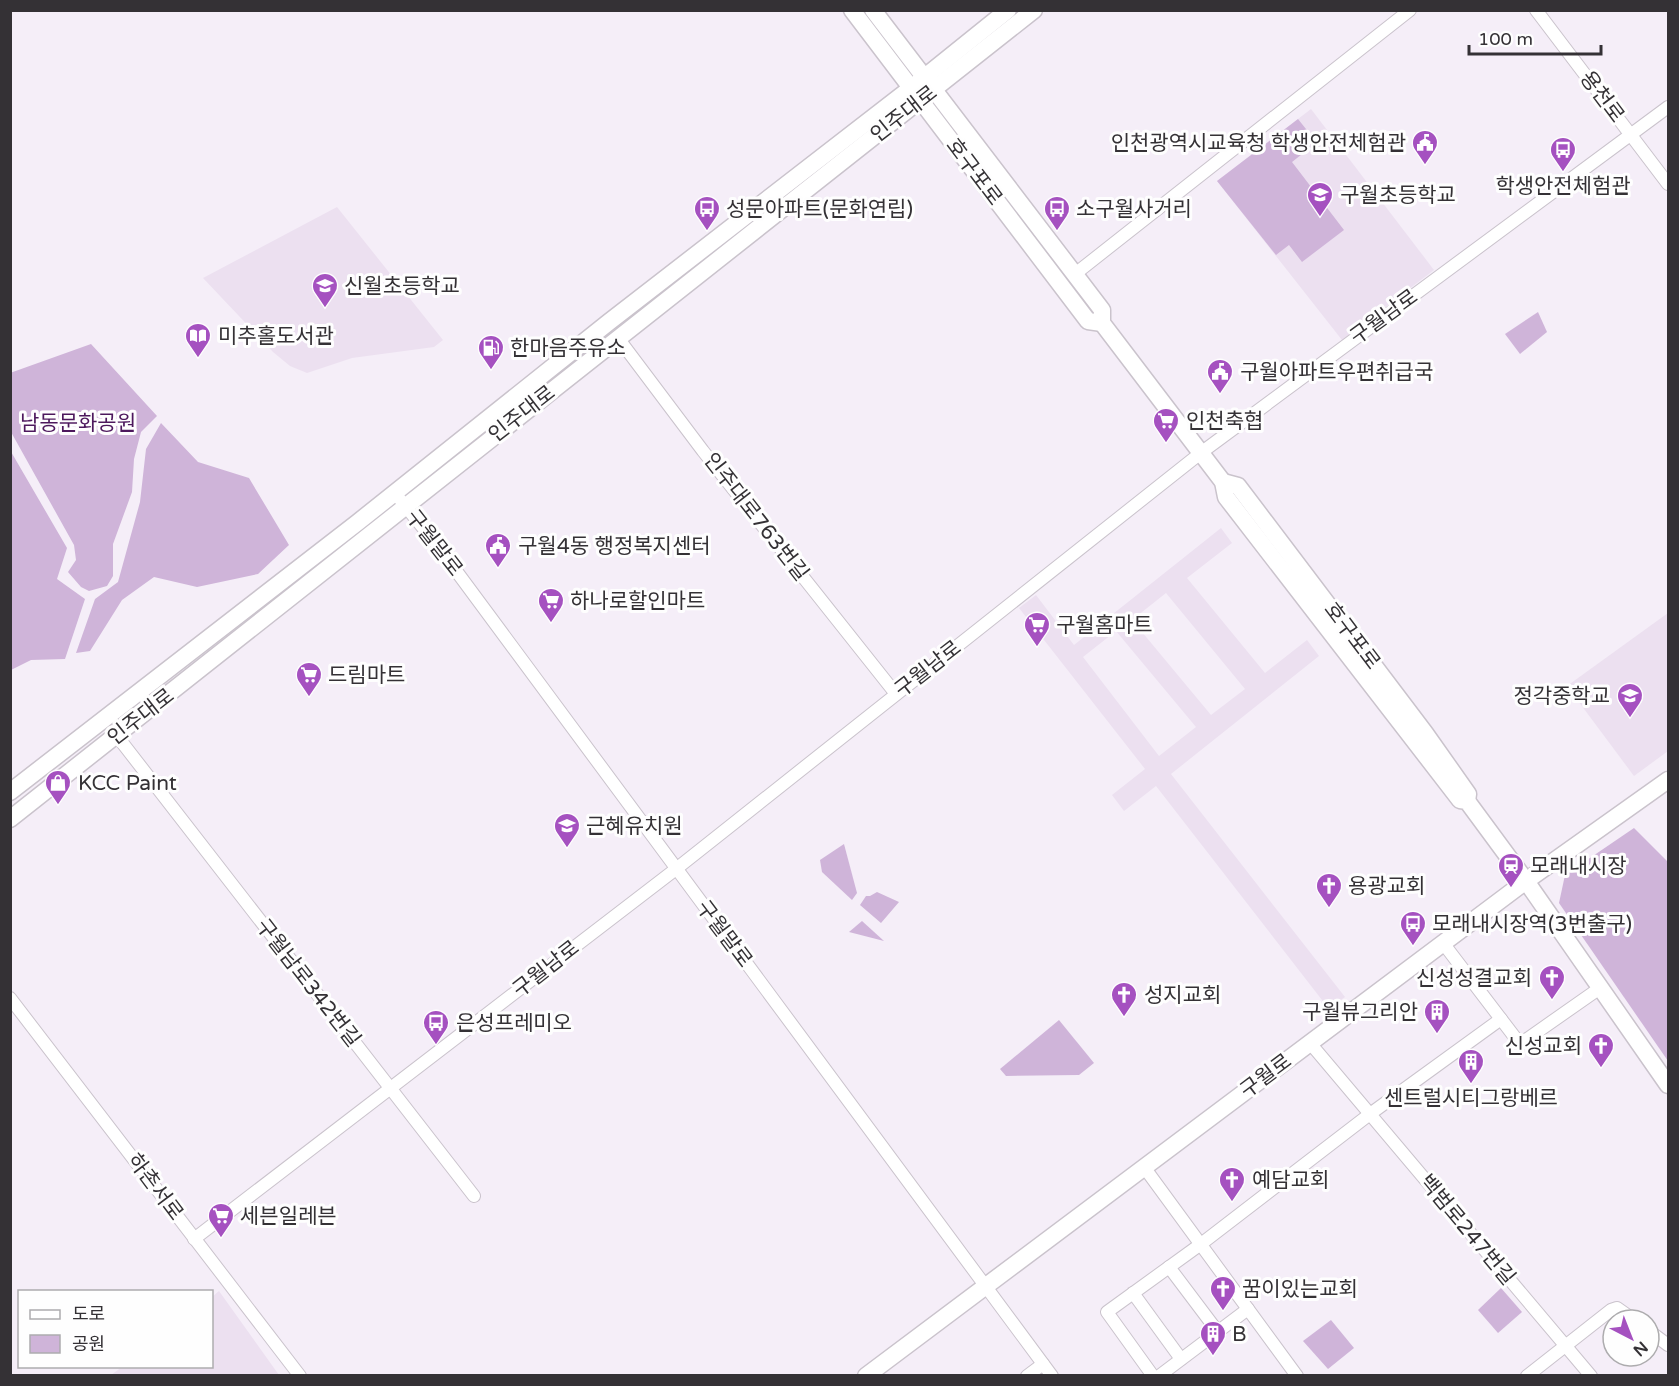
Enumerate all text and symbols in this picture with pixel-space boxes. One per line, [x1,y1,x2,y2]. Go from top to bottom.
scale bar [1469,18,1601,56]
text: 100 m [1478,28,1533,50]
street label: 용천로 [1575,66,1629,128]
street label: 인주대로 [866,80,942,148]
public building icon: 인천광역시교육청 학생안전체험관 [1410,128,1440,166]
place label: 인천광역시교육청 학생안전체험관 [1111,131,1406,156]
street label: 호구포로 [941,134,1007,210]
bus stop icon: 학생안전체험관 [1548,135,1578,173]
place label: 학생안전체험관 [1495,174,1631,199]
school or university icon: 구월초등학교 [1305,180,1335,218]
place label: 구월초등학교 [1340,183,1456,208]
bus stop icon: 성문아파트(문화연립) [692,194,722,232]
bus stop icon: 소구월사거리 [1042,194,1072,232]
place label: 성문아파트(문화연립) [726,197,913,222]
place label: 소구월사거리 [1076,197,1192,222]
school or university icon: 신월초등학교 [310,271,340,309]
place label: 신월초등학교 [344,274,460,299]
street label: 구월남로 [1345,284,1423,350]
library icon: 미추홀도서관 [183,321,213,359]
place label: 미추홀도서관 [218,324,334,349]
fuel station icon: 한마음주유소 [476,333,506,371]
place label: 한마음주유소 [510,336,626,361]
public building icon: 구월아파트우편취급국 [1205,357,1235,395]
place label: 구월아파트우편취급국 [1240,360,1433,385]
street label: 인주대로 [484,380,560,448]
supermarket icon: 인천축협 [1151,406,1181,444]
place label: 인천축협 [1186,409,1263,434]
park label: 남동문화공원 [20,411,136,436]
street label: 인주대로763번길 [698,448,814,586]
street label: 구월말로 [400,505,468,581]
public building icon: 구월4동 행정복지센터 [483,531,513,569]
place label: 구월4동 행정복지센터 [518,534,711,559]
supermarket icon: 하나로할인마트 [536,586,566,624]
place label: 하나로할인마트 [570,589,705,614]
street label: 호구포로 [1319,598,1385,674]
supermarket icon: 구월홈마트 [1022,610,1052,648]
place label: 구월홈마트 [1056,613,1153,638]
street label: 구월남로 [890,635,966,703]
supermarket icon: 드림마트 [294,660,324,698]
place label: 드림마트 [328,663,405,688]
school or university icon: 정각중학교 [1615,681,1645,719]
street label: 인주대로 [103,683,179,751]
place label: 정각중학교 [1513,684,1610,709]
shop icon: KCC Paint [43,768,73,806]
place label: KCC Paint [78,771,177,796]
school or university icon: 근혜유치원 [552,811,582,849]
place label: 근혜유치원 [586,814,683,839]
station icon: 모래내시장 [1496,851,1526,889]
place label: 모래내시장 [1530,854,1627,879]
church icon: 용광교회 [1314,871,1344,909]
place label: 용광교회 [1348,874,1425,899]
street label: 구월말로 [691,896,757,972]
bus stop icon: 모래내시장역(3번출구) [1398,909,1428,947]
place label: 모래내시장역(3번출구) [1432,912,1632,937]
street label: 구월남로342번길 [250,914,366,1052]
street label: 구월남로 [508,935,584,1003]
church icon: 신성성결교회 [1537,963,1567,1001]
place label: 신성성결교회 [1416,966,1532,991]
church icon: 성지교회 [1109,980,1139,1018]
place label: 성지교회 [1144,983,1221,1008]
building icon: 구월뷰그리안 [1422,997,1452,1035]
place label: 구월뷰그리안 [1302,1000,1418,1025]
bus stop icon: 은성프레미오 [421,1008,451,1046]
place label: 은성프레미오 [456,1011,572,1036]
church icon: 신성교회 [1586,1031,1616,1069]
place label: 신성교회 [1505,1034,1582,1059]
building icon: 센트럴시티그랑베르 [1456,1047,1486,1085]
street label: 구월로 [1235,1049,1297,1103]
place label: 센트럴시티그랑베르 [1384,1086,1558,1111]
street label: 하촌서로 [122,1149,188,1225]
church icon: 예담교회 [1217,1165,1247,1203]
place label: 예담교회 [1252,1168,1329,1193]
street label: 백범로247번길 [1414,1170,1520,1290]
supermarket icon: 세븐일레븐 [206,1201,236,1239]
place label: 세븐일레븐 [240,1204,337,1229]
church icon: 꿈이있는교회 [1208,1274,1238,1312]
place label: 꿈이있는교회 [1242,1277,1358,1302]
legend [18,1290,213,1368]
text: 도로 [72,1303,105,1325]
north arrow [1601,1308,1661,1368]
building icon: B [1198,1319,1228,1357]
place label: B [1232,1322,1247,1347]
text: 공원 [72,1333,105,1355]
text: N [1629,1337,1652,1360]

